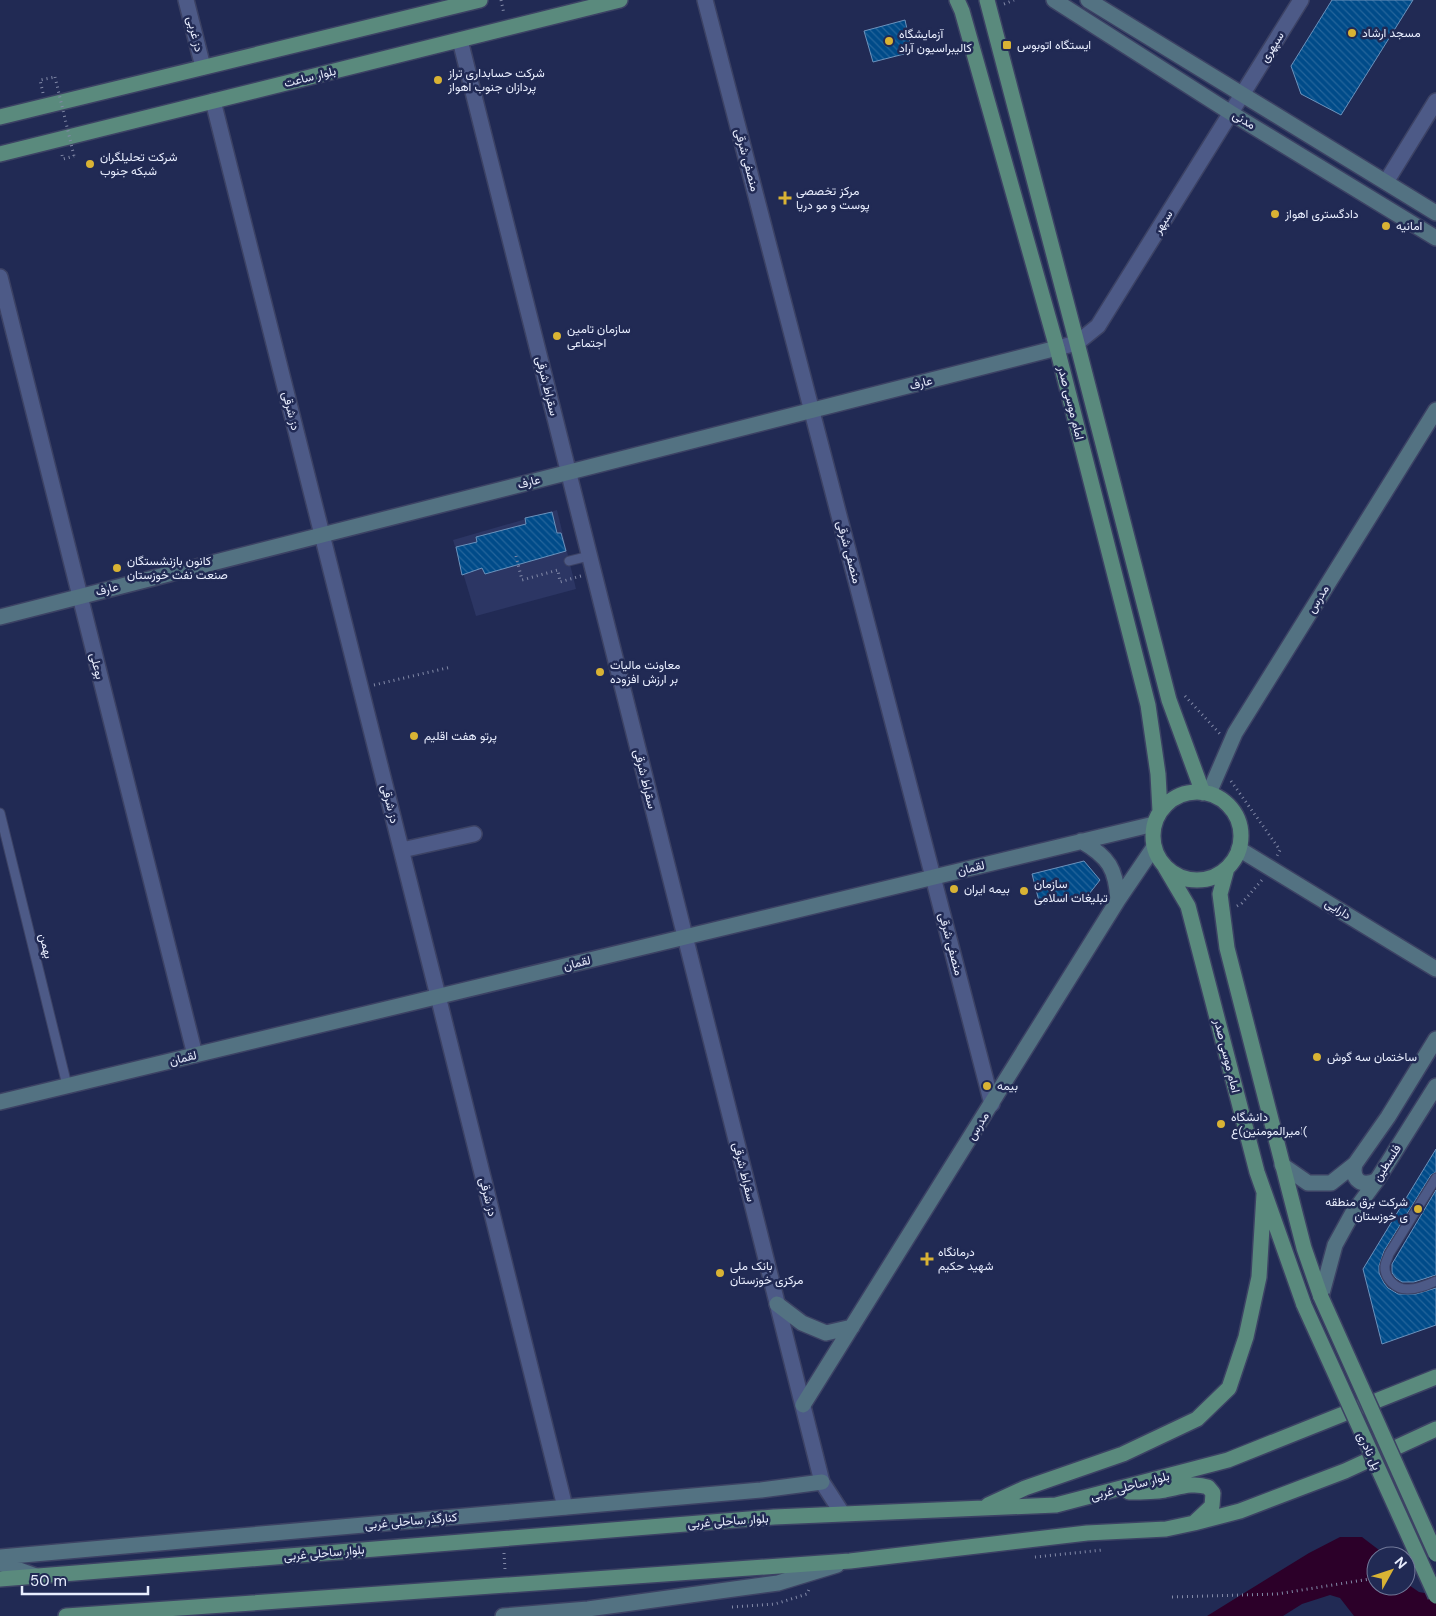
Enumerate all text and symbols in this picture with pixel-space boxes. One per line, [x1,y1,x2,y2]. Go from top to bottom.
street label: دز غربی [183,15,207,54]
place label: مسجد ارشاد [1362,25,1421,41]
place label: آزمایشگاه کالیبراسیون آراد [899,26,972,56]
marker: مسجد ارشاد [1346,27,1358,39]
street label: سپهری [1256,29,1288,65]
marker: آزمایشگاه کالیبراسیون آراد [883,35,895,47]
place label: ایستگاه اتوبوس [1017,37,1091,53]
marker: ایستگاه اتوبوس [1001,39,1013,51]
street label: بلوار ساعت [282,63,338,91]
place label: شرکت حسابداری تراز پردازان جنوب اهواز [447,65,545,95]
marker: شرکت حسابداری تراز پردازان جنوب اهواز [432,74,444,86]
street label: مدنی [1230,107,1258,133]
street label: منصفی شرقی [731,127,763,193]
place label: شرکت تحلیلگران شبکه جنوب [100,149,177,179]
marker: شرکت تحلیلگران شبکه جنوب [84,158,96,170]
place label: مرکز تخصصی پوست و مو دریا [796,183,870,213]
marker: مرکز تخصصی پوست و مو دریا [778,191,792,205]
place label: دادگستری اهواز [1284,206,1359,222]
street label: سپهر [1149,207,1176,238]
marker: دادگستری اهواز [1269,208,1281,220]
place label: امانیه [1396,218,1422,234]
marker: امانیه [1380,220,1392,232]
place label: سازمان تامین اجتماعی [567,321,631,351]
marker: سازمان تامین اجتماعی [551,330,563,342]
street label: سقراط شرقی [532,355,562,417]
street label: امام موسی صدر [1054,364,1088,441]
street label: عارف [908,372,934,394]
street label: دز شرقی [278,390,304,432]
street label: عارف [516,471,542,493]
street label: منصفی شرقی [833,519,865,585]
place label: کانون بازنشستگان صنعت نفت خوزستان [127,553,228,583]
marker: کانون بازنشستگان صنعت نفت خوزستان [111,562,123,574]
street label: عارف [94,578,120,600]
street label: مدرس [1303,582,1333,616]
street label: بوعلی [86,651,108,681]
place label: معاونت مالیات بر ارزش افزوده [610,657,681,687]
marker: معاونت مالیات بر ارزش افزوده [594,666,606,678]
place label: پرتو هفت اقلیم [424,728,497,744]
marker: پرتو هفت اقلیم [408,730,420,742]
street label: سقراط شرقی [630,748,660,810]
street label: دز شرقی [377,783,403,825]
street label: لقمان [956,857,986,879]
place label: سازمان تبلیغات اسلامی [1034,876,1108,906]
place label: بیمه ایران [964,881,1010,897]
marker: بیمه ایران [948,883,960,895]
marker: سازمان تبلیغات اسلامی [1018,885,1030,897]
street label: دارایی [1322,895,1354,923]
street label: منصفی شرقی [935,911,967,977]
street label: بهمن [35,932,57,960]
street label: لقمان [562,952,592,974]
street label: امام موسی صدر [1210,1017,1244,1094]
street label: لقمان [168,1047,198,1069]
place label: ساختمان سه گوش [1327,1049,1417,1065]
marker: ساختمان سه گوش [1311,1051,1323,1063]
place label: بیمه [997,1078,1018,1094]
marker: بیمه [981,1080,993,1092]
street label: مدرس [963,1109,993,1143]
place label: دانشگاه امیرالمومنین)ع( [1231,1109,1308,1140]
marker: دانشگاه امیرالمومنین)ع( [1215,1118,1227,1130]
street label: سقراط شرقی [729,1141,759,1203]
street label: فلسطین [1369,1141,1405,1185]
street label: دز شرقی [475,1176,501,1218]
place label: شرکت برق منطقه ی خوزستان [1325,1194,1408,1224]
marker: شرکت برق منطقه ی خوزستان [1412,1203,1424,1215]
place label: درمانگاه شهید حکیم [938,1244,994,1274]
marker: درمانگاه شهید حکیم [920,1252,934,1266]
place label: بانک ملی مرکزی خوزستان [730,1258,803,1288]
marker: بانک ملی مرکزی خوزستان [714,1267,726,1279]
street label: پل نادری [1353,1429,1385,1473]
street label: بلوار ساحلی غربی [1089,1468,1171,1504]
street label: کنارگذر ساحلی غربی [364,1509,458,1533]
street label: بلوار ساحلی غربی [687,1510,769,1532]
street label: بلوار ساحلی غربی [283,1541,365,1565]
north arrow [1366,1546,1416,1596]
text: N [1391,1553,1411,1572]
scale bar [22,1564,149,1596]
text: 50 m [30,1571,67,1591]

